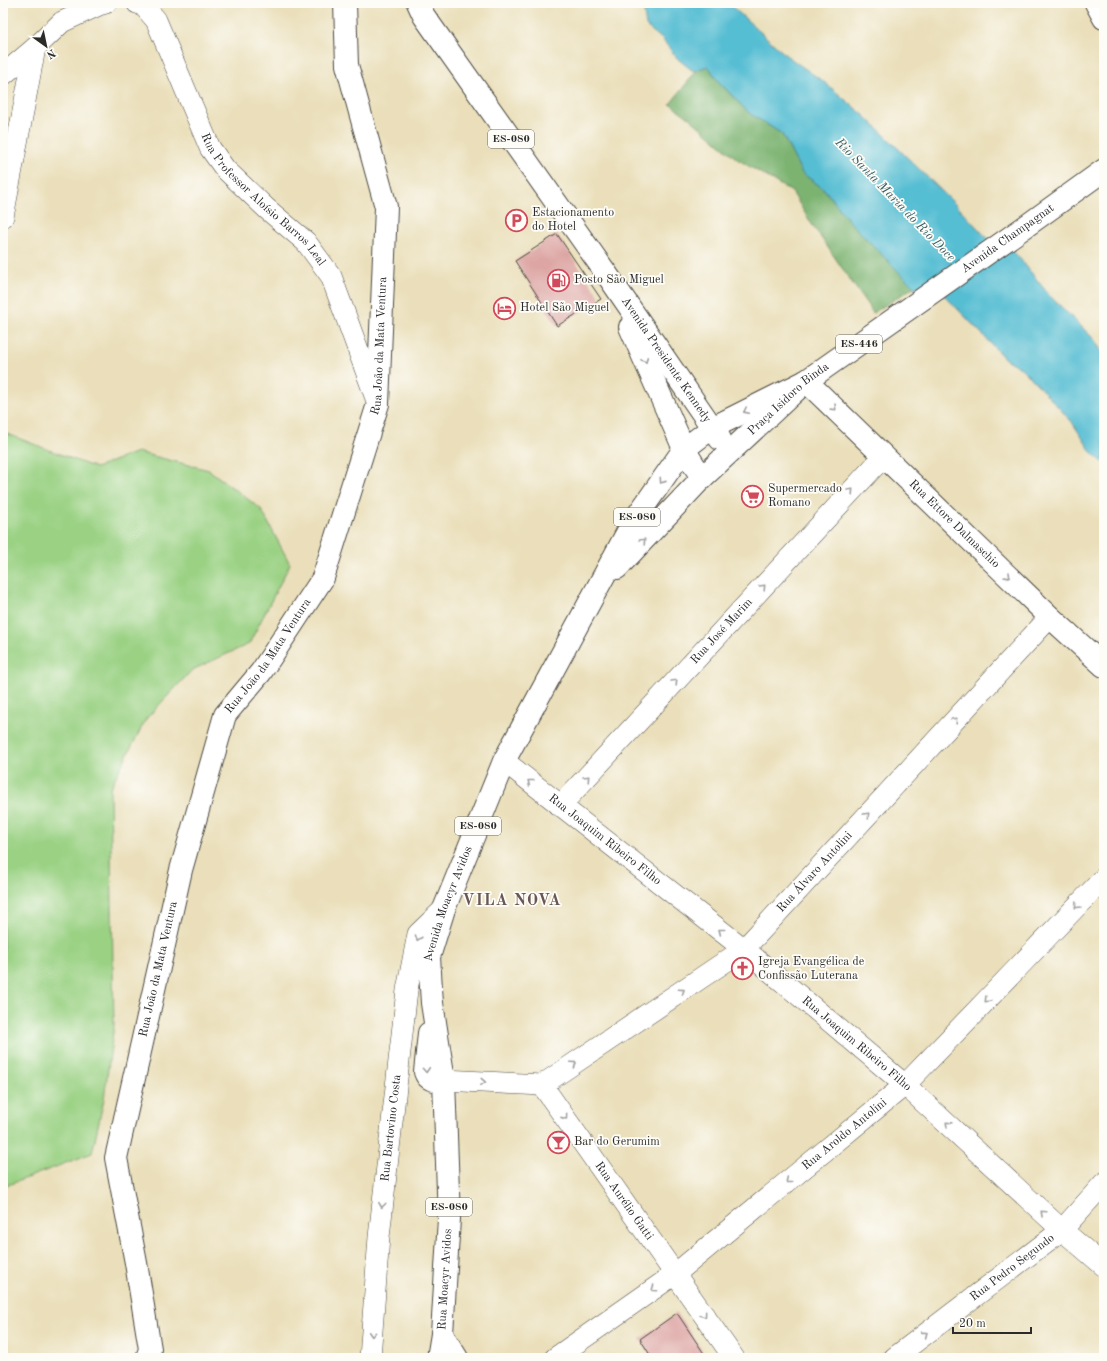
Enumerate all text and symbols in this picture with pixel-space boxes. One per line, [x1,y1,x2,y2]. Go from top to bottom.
north arrow [26,26,66,66]
text: N [44,46,57,60]
road number: ES-080 [488,130,534,148]
street label: Rua Professor Aloísio Barros Leal [199,132,328,268]
water label: Rio Santa Maria do Rio Doce [832,135,957,264]
street label: Avenida Champagnat [959,202,1056,275]
parking icon: Estacionamento do Hotel [503,207,529,233]
place label: Estacionamento do Hotel [532,207,614,233]
fuel station icon: Posto São Miguel [545,267,571,293]
place label: Posto São Miguel [574,274,664,286]
street label: Rua João da Mata Ventura [369,276,389,417]
hotel icon: Hotel São Miguel [492,295,518,321]
street label: Avenida Presidente Kennedy [619,295,713,426]
place label: Hotel São Miguel [520,302,609,314]
road number: ES-446 [836,335,882,353]
one-way arrow [640,355,648,363]
street label: Praça Isidoro Binda [746,361,831,438]
one-way arrow [829,404,837,411]
one-way arrow [743,406,750,414]
one-way arrow [659,477,667,484]
street label: Rua Ettore Dalmaschio [906,478,1002,571]
supermarket icon: Supermercado Romano [739,483,765,509]
place label: Supermercado Romano [768,483,842,509]
one-way arrow [847,488,854,496]
road number: ES-080 [614,508,660,526]
one-way arrow [638,538,646,546]
one-way arrow [1004,572,1011,579]
one-way arrow [758,584,766,592]
street label: Rua José Marim [689,596,755,666]
street label: Rua João da Mata Ventura [223,597,314,716]
one-way arrow [670,679,678,687]
one-way arrow [950,717,958,725]
one-way arrow [582,775,589,782]
one-way arrow [528,780,535,787]
street label: Rua Joaquim Ribeiro Filho [546,792,663,888]
one-way arrow [862,813,869,820]
road number: ES-080 [455,817,501,835]
street label: Rua Álvaro Antolini [775,830,855,915]
street label: Avenida Moacyr Avidos [423,844,475,962]
district label: VILA NOVA [462,893,562,909]
street label: Rua João da Mata Ventura [137,900,180,1038]
one-way arrow [1074,901,1082,909]
one-way arrow [718,929,725,936]
one-way arrow [415,934,423,941]
church icon: Igreja Evangélica de Confissão Luterana [730,956,756,982]
place label: Igreja Evangélica de Confissão Luterana [758,956,865,982]
one-way arrow [678,988,685,996]
street label: Rua Joaquim Ribeiro Filho [799,994,914,1094]
one-way arrow [985,995,992,1002]
one-way arrow [570,1061,577,1068]
one-way arrow [422,1067,431,1073]
street label: Rua Bartovino Costa [379,1074,403,1182]
one-way arrow [480,1078,486,1087]
street label: Rua Aroldo Antolini [800,1097,889,1173]
one-way arrow [560,1113,567,1120]
one-way arrow [945,1122,953,1129]
bar icon: Bar do Gerumim [545,1129,571,1155]
place label: Bar do Gerumim [574,1136,660,1148]
street label: Rua Aurélio Gatti [592,1160,655,1242]
one-way arrow [785,1177,793,1184]
road number: ES-080 [426,1198,472,1216]
one-way arrow [378,1202,387,1208]
one-way arrow [1040,1210,1048,1218]
street label: Rua Moacyr Avidos [436,1228,454,1331]
street label: Rua Pedro Segundo [968,1232,1057,1304]
one-way arrow [651,1284,658,1292]
scale bar [953,1309,1031,1335]
one-way arrow [699,1311,707,1318]
text: 20 m [959,1318,986,1330]
one-way arrow [367,1331,376,1337]
one-way arrow [920,1332,927,1339]

